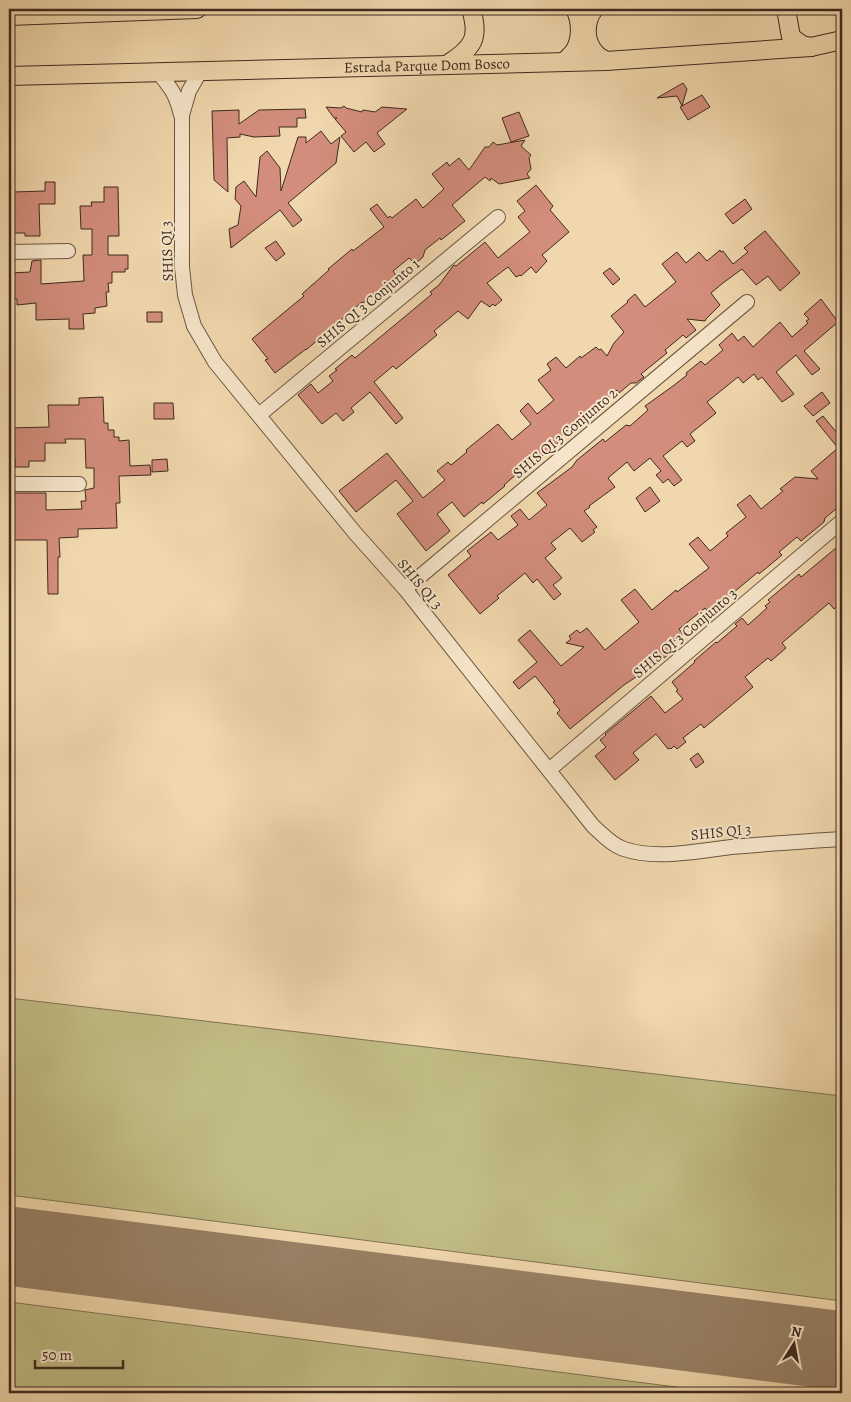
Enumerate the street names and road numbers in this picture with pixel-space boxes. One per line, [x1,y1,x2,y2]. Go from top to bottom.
street label: Estrada Parque Dom Bosco [344,53,510,78]
street label: SHIS QI 3 [156,220,178,282]
street label: SHIS QI 3 Conjunto 1 [312,254,424,352]
street label: SHIS QI 3 Conjunto 2 [508,383,622,483]
street label: SHIS QI 3 [393,554,447,614]
street label: SHIS QI 3 Conjunto 3 [629,584,741,682]
street label: SHIS QI 3 [690,819,752,845]

